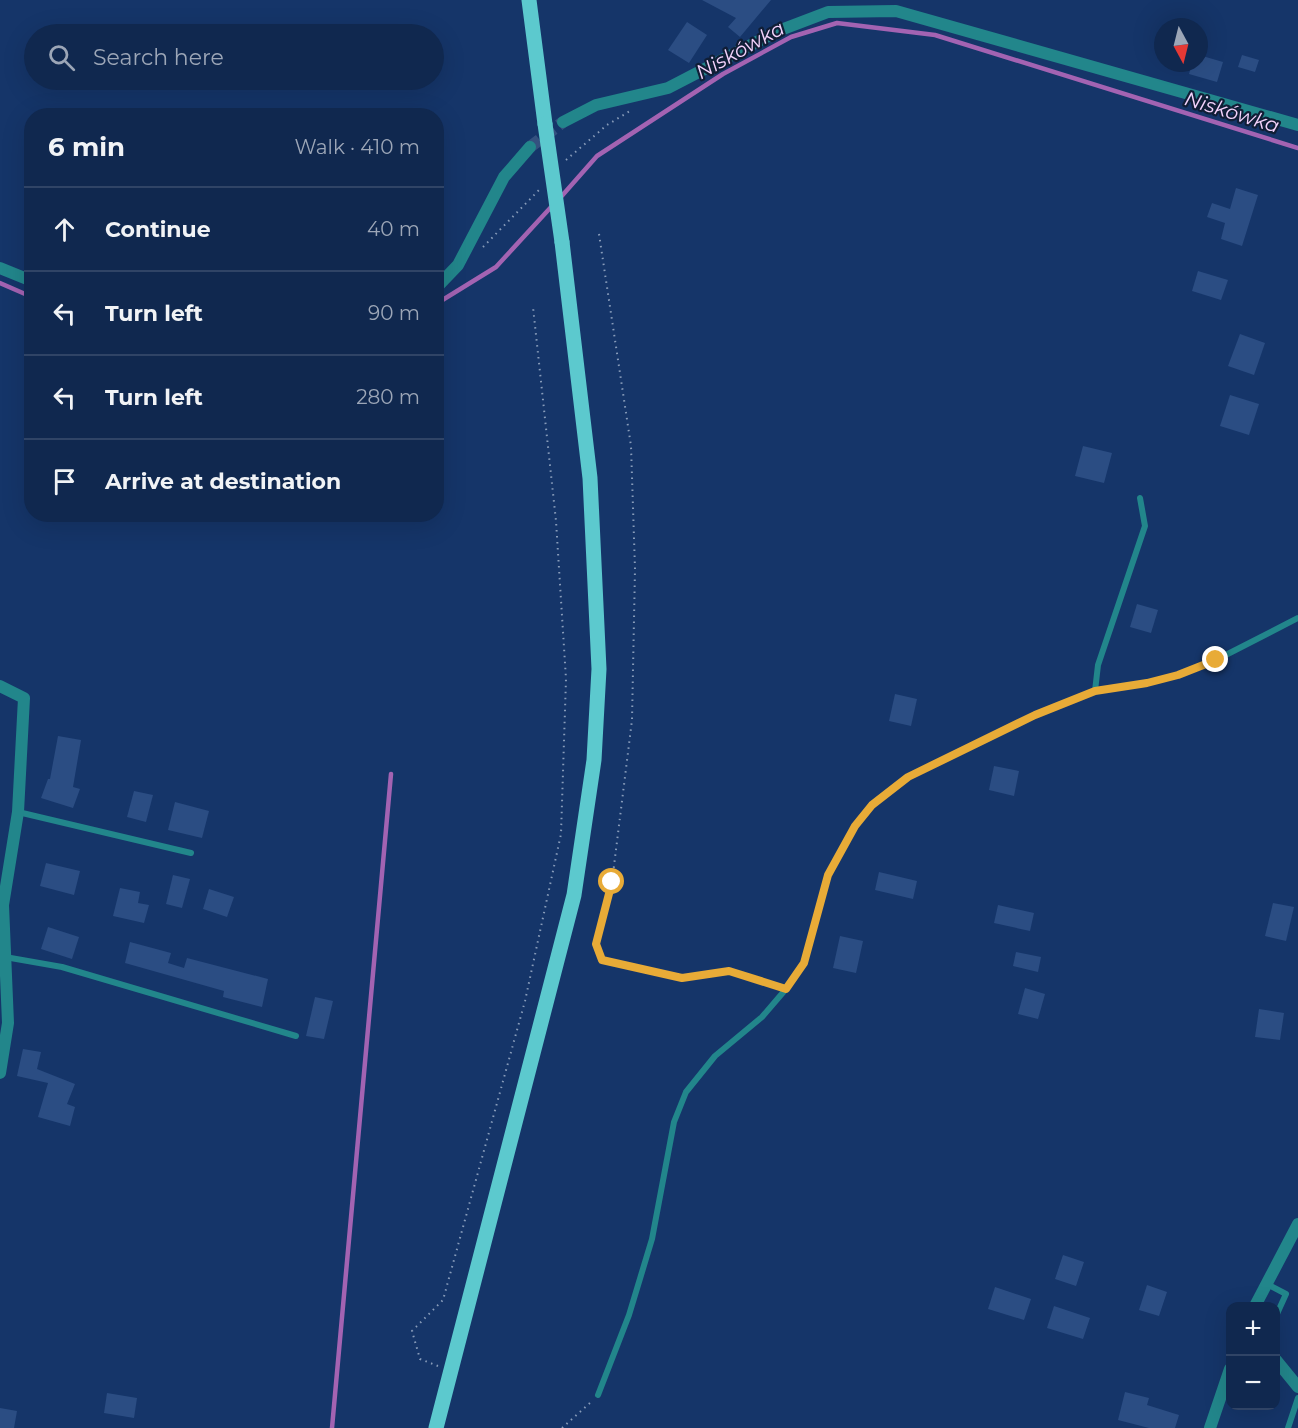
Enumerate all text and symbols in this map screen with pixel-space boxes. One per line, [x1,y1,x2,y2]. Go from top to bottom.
water label: Niskówka [691,16,789,84]
north arrow [1154,18,1208,72]
search box [24,24,444,90]
icon: search [45,41,78,74]
text: Search here [93,44,224,71]
water label: Niskówka [1182,86,1282,138]
text: 6 min [48,131,125,163]
text: Walk · 410 m [295,135,420,159]
icon: ahead [48,213,81,246]
text: Continue [105,216,211,243]
text: 40 m [367,217,420,241]
icon: left [48,297,81,330]
text: Turn left [105,300,203,327]
text: 90 m [368,301,420,325]
icon: left [48,381,81,414]
text: Turn left [105,384,203,411]
text: 280 m [356,385,420,409]
icon: arrive [48,465,81,498]
text: Arrive at destination [105,468,341,495]
route end [1202,646,1228,672]
route start [598,868,624,894]
map controls [1226,1302,1280,1410]
button: + [1226,1302,1280,1356]
button: − [1226,1356,1280,1410]

